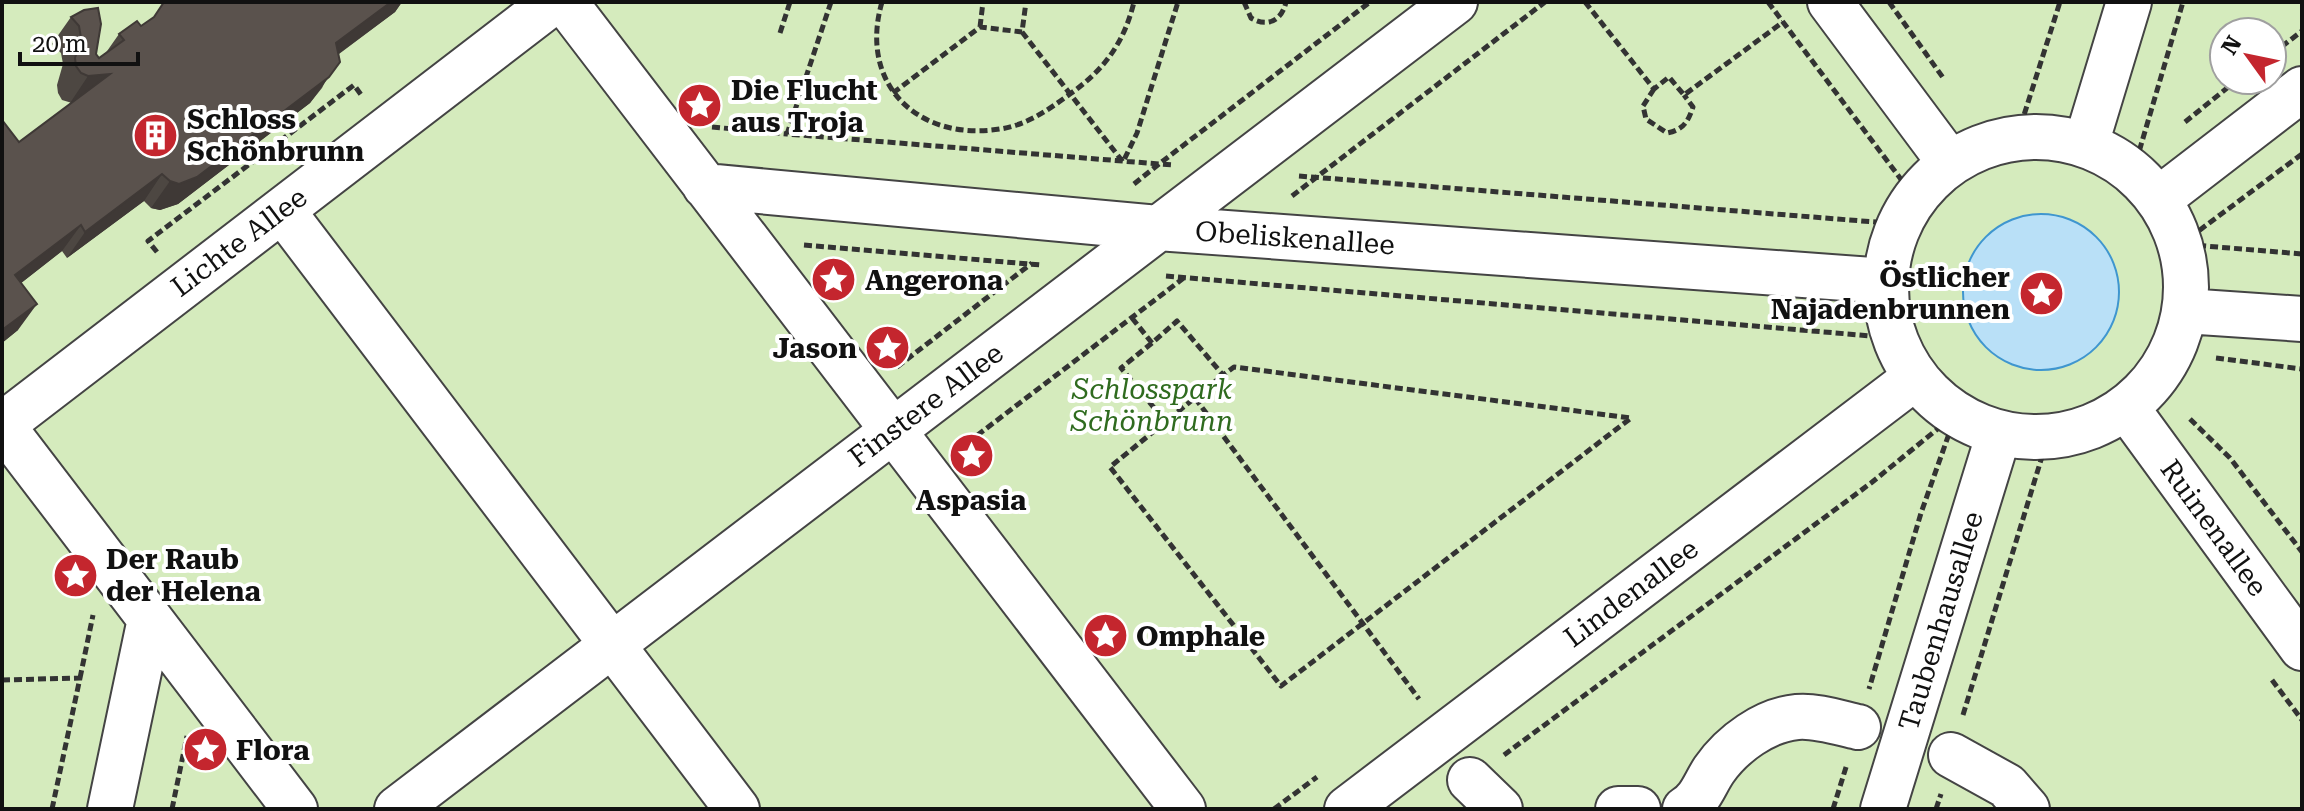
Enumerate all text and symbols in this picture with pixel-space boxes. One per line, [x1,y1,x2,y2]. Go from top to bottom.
scale bar [20,16,138,66]
north arrow [2208,16,2288,96]
text: 20 m [32,30,87,58]
text: N [2217,31,2247,59]
place label: Die Flucht aus Troja [731,74,878,139]
place icon: Die Flucht aus Troja [676,82,724,130]
place label: Schloss Schönbrunn [187,103,365,168]
building icon: Schloss Schönbrunn [132,111,180,159]
street label: Lichte Allee [165,180,313,304]
street label: Obeliskenallee [1194,215,1396,261]
place icon: Angerona [810,256,858,304]
place label: Östlicher Najadenbrunnen [1771,260,2010,326]
place label: Angerona [865,264,1004,297]
place icon: Östlicher Najadenbrunnen [2017,269,2065,317]
place icon: Jason [864,324,912,372]
place label: Jason [773,332,857,365]
street label: Finstere Allee [842,336,1010,474]
park label: Schlosspark Schönbrunn [1070,373,1233,438]
place icon: Aspasia [947,432,995,480]
street label: Ruinenallee [2154,454,2274,602]
place label: Aspasia [916,484,1027,517]
street label: Taubenhausallee [1892,507,1990,735]
street label: Lindenallee [1558,532,1704,654]
place label: Der Raub der Helena [106,543,262,608]
place icon: Der Raub der Helena [51,551,99,599]
place icon: Omphale [1081,612,1129,660]
place label: Omphale [1136,620,1265,653]
place icon: Flora [181,726,229,774]
place label: Flora [236,734,310,767]

